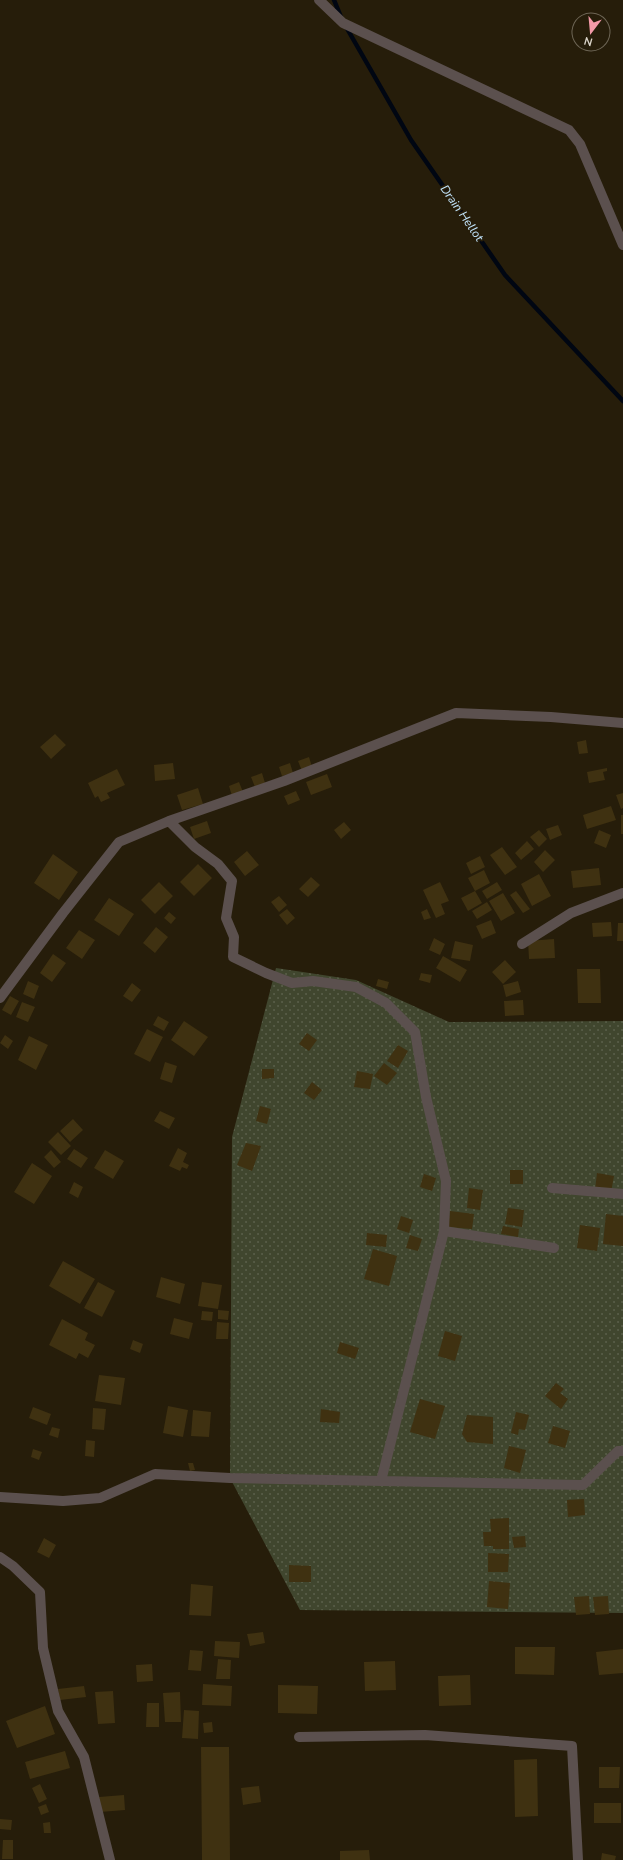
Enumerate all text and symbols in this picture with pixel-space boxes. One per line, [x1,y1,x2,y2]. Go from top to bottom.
north arrow [571,12,611,52]
text: N [582,33,594,49]
water label: Drain Hellot [437,182,488,245]

